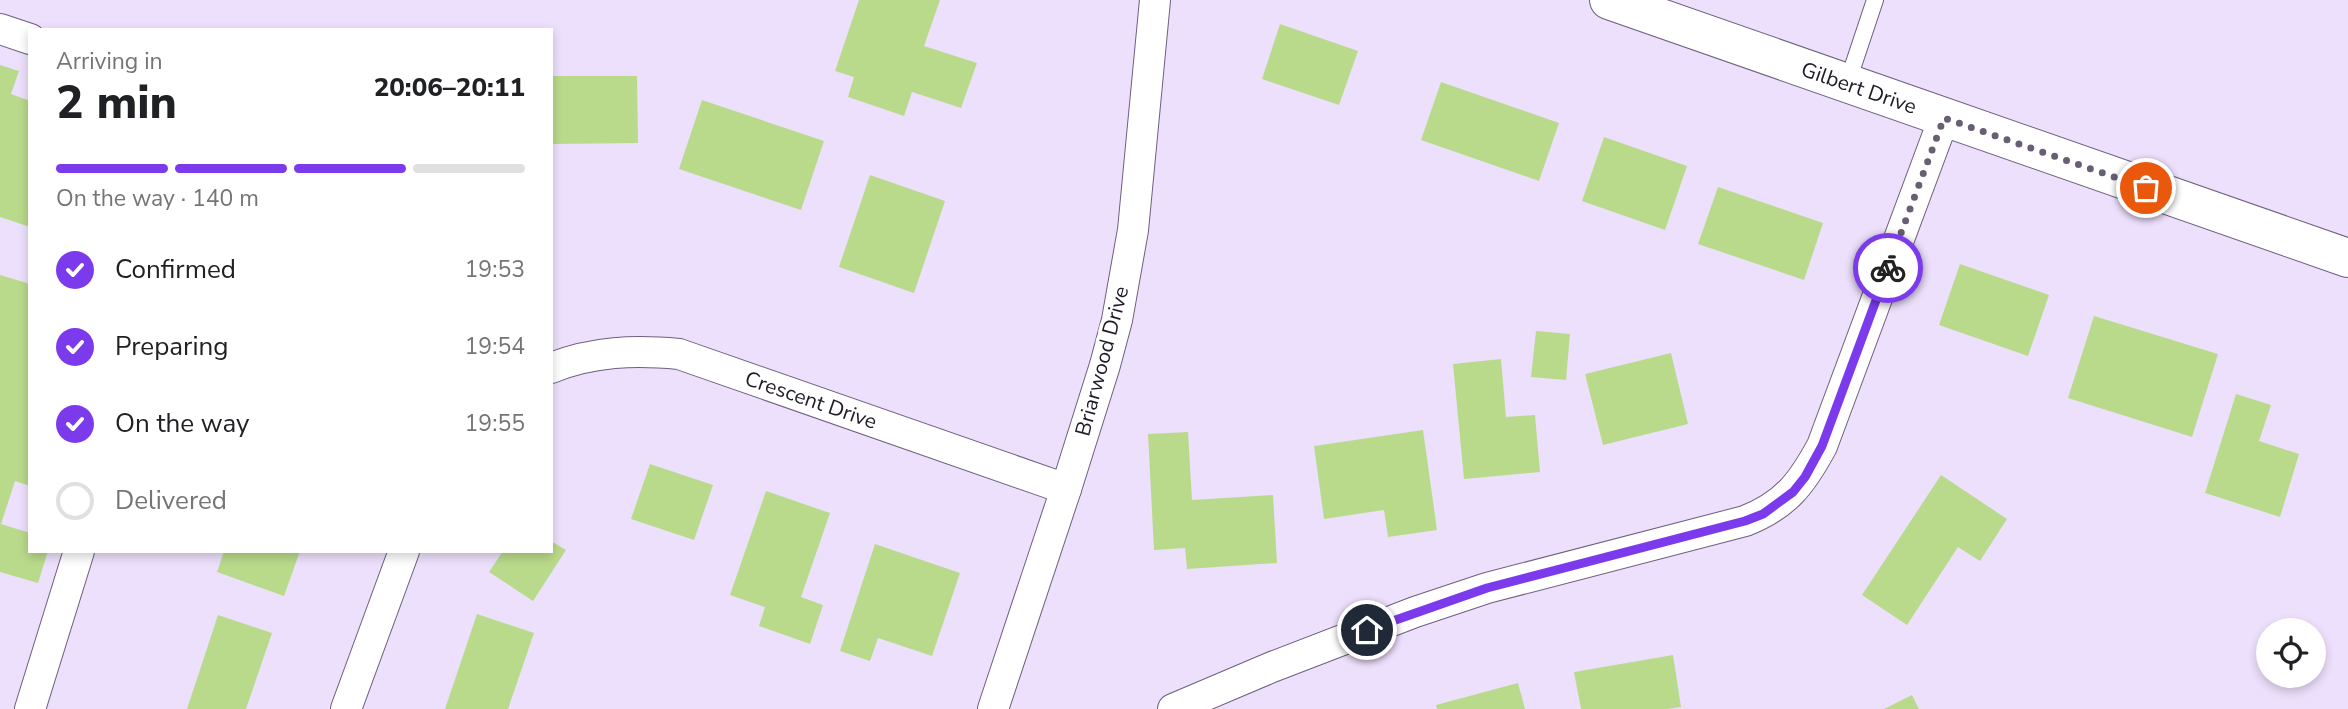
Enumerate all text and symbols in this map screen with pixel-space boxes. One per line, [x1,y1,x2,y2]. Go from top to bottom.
text: Arriving in [56,46,163,77]
street label: Gilbert Drive [1798,55,1920,121]
text: 20:06–20:11 [374,70,525,105]
text: 2 min [56,71,177,134]
pin [2116,158,2176,218]
icon: bag [2127,169,2165,207]
text: On the way · 140 m [56,183,259,214]
courier [1853,233,1923,303]
icon: bike [1869,249,1907,287]
icon: check [56,251,94,289]
text: Confirmed [115,252,236,287]
text: 19:53 [465,254,525,285]
street label: Briarwood Drive [1069,283,1135,439]
icon: check [56,328,94,366]
text: Preparing [115,329,228,364]
text: 19:54 [465,331,525,362]
street label: Crescent Drive [741,364,881,436]
icon: check [56,405,94,443]
text: On the way [115,406,249,441]
text: 19:55 [465,408,525,439]
text: Delivered [115,483,227,518]
pin [1337,600,1397,660]
icon: home [1348,611,1386,649]
map controls [2256,618,2326,688]
button: locate [2256,618,2326,688]

